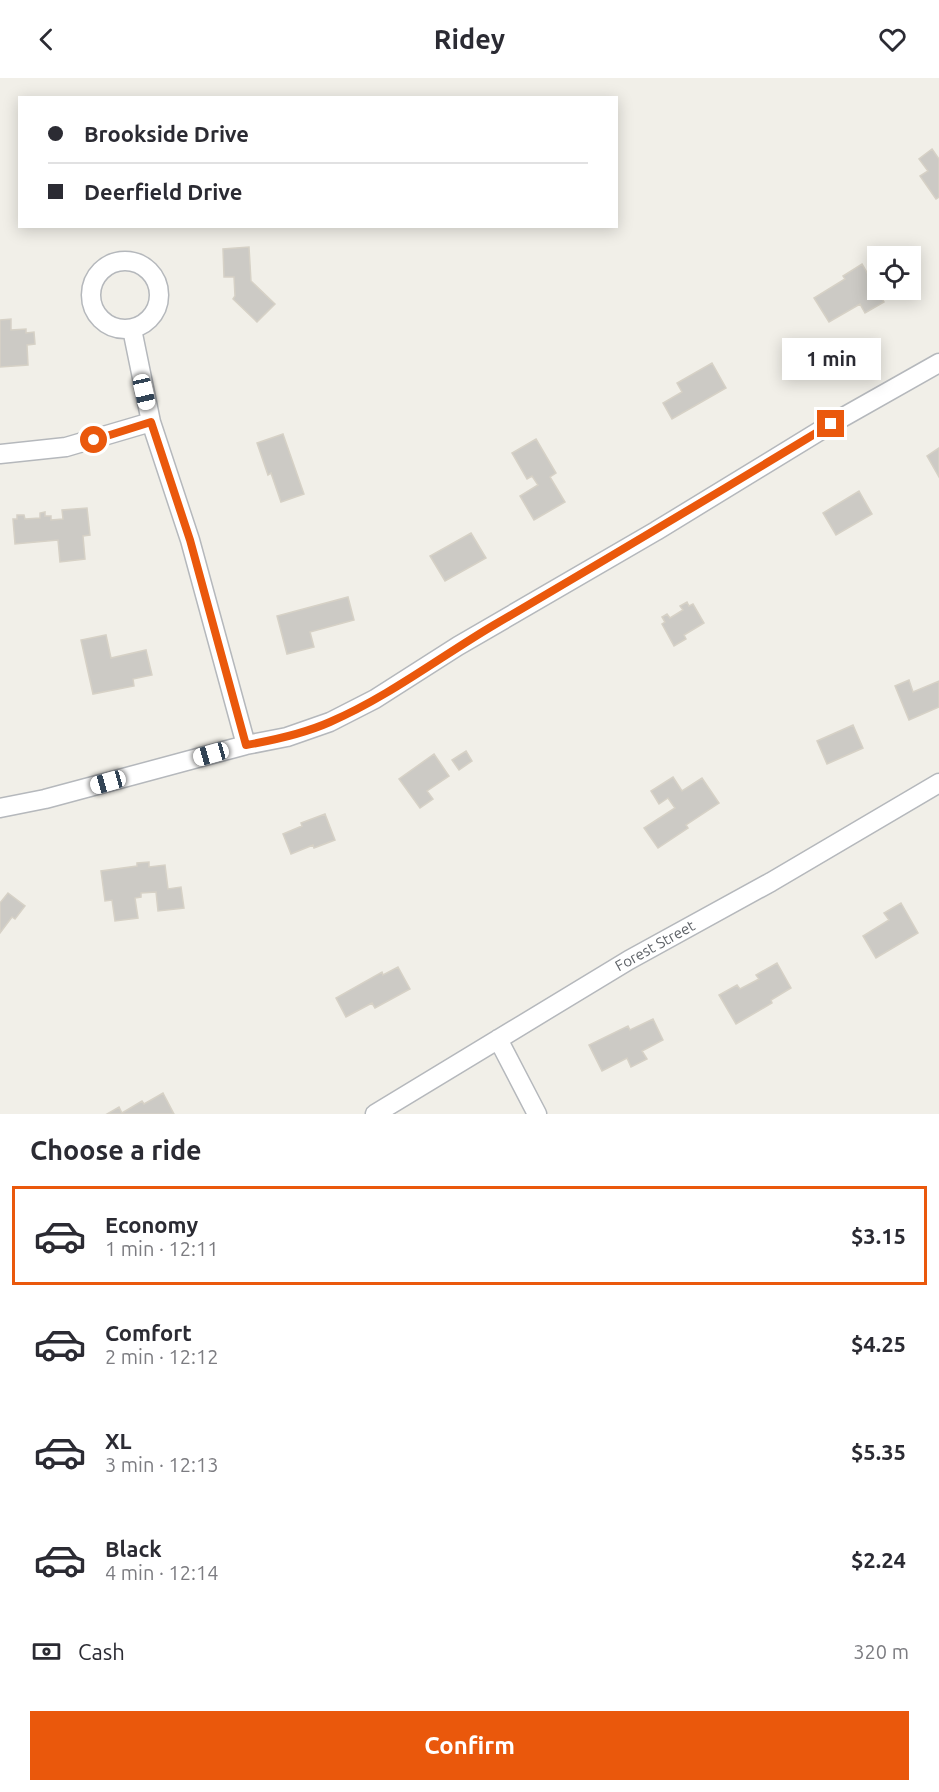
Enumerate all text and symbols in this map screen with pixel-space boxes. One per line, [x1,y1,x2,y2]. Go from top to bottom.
icon: back [30,23,63,56]
icon: heart [876,23,909,56]
text: Ridey [434,24,505,54]
text: Brookside Drive [84,121,249,146]
text: Deerfield Drive [84,179,242,204]
map controls [867,246,921,300]
button: locate [867,246,921,300]
callout: 1 min [782,337,880,379]
text: 1 min [806,347,857,370]
car [131,372,157,412]
route end [817,410,844,437]
route start [80,426,107,453]
car [191,740,231,768]
car [88,768,128,796]
street label: Forest Street [612,917,698,974]
text: Choose a ride [30,1135,202,1165]
icon: car [33,1209,87,1263]
text: Economy [105,1212,198,1237]
text: $3.15 [851,1223,906,1248]
text: 1 min · 12:11 [105,1237,219,1260]
icon: car [33,1317,87,1371]
text: Comfort [105,1320,192,1345]
text: $4.25 [851,1331,906,1356]
text: 2 min · 12:12 [105,1345,219,1368]
icon: car [33,1425,87,1479]
text: XL [105,1428,132,1453]
text: $5.35 [851,1439,906,1464]
text: 3 min · 12:13 [105,1453,219,1476]
icon: car [33,1533,87,1587]
text: Black [105,1536,162,1561]
text: $2.24 [851,1547,906,1572]
text: 4 min · 12:14 [105,1561,219,1584]
icon: cash [30,1635,63,1668]
text: Cash [78,1639,125,1664]
text: 320 m [853,1640,909,1663]
button: Confirm [30,1711,909,1780]

